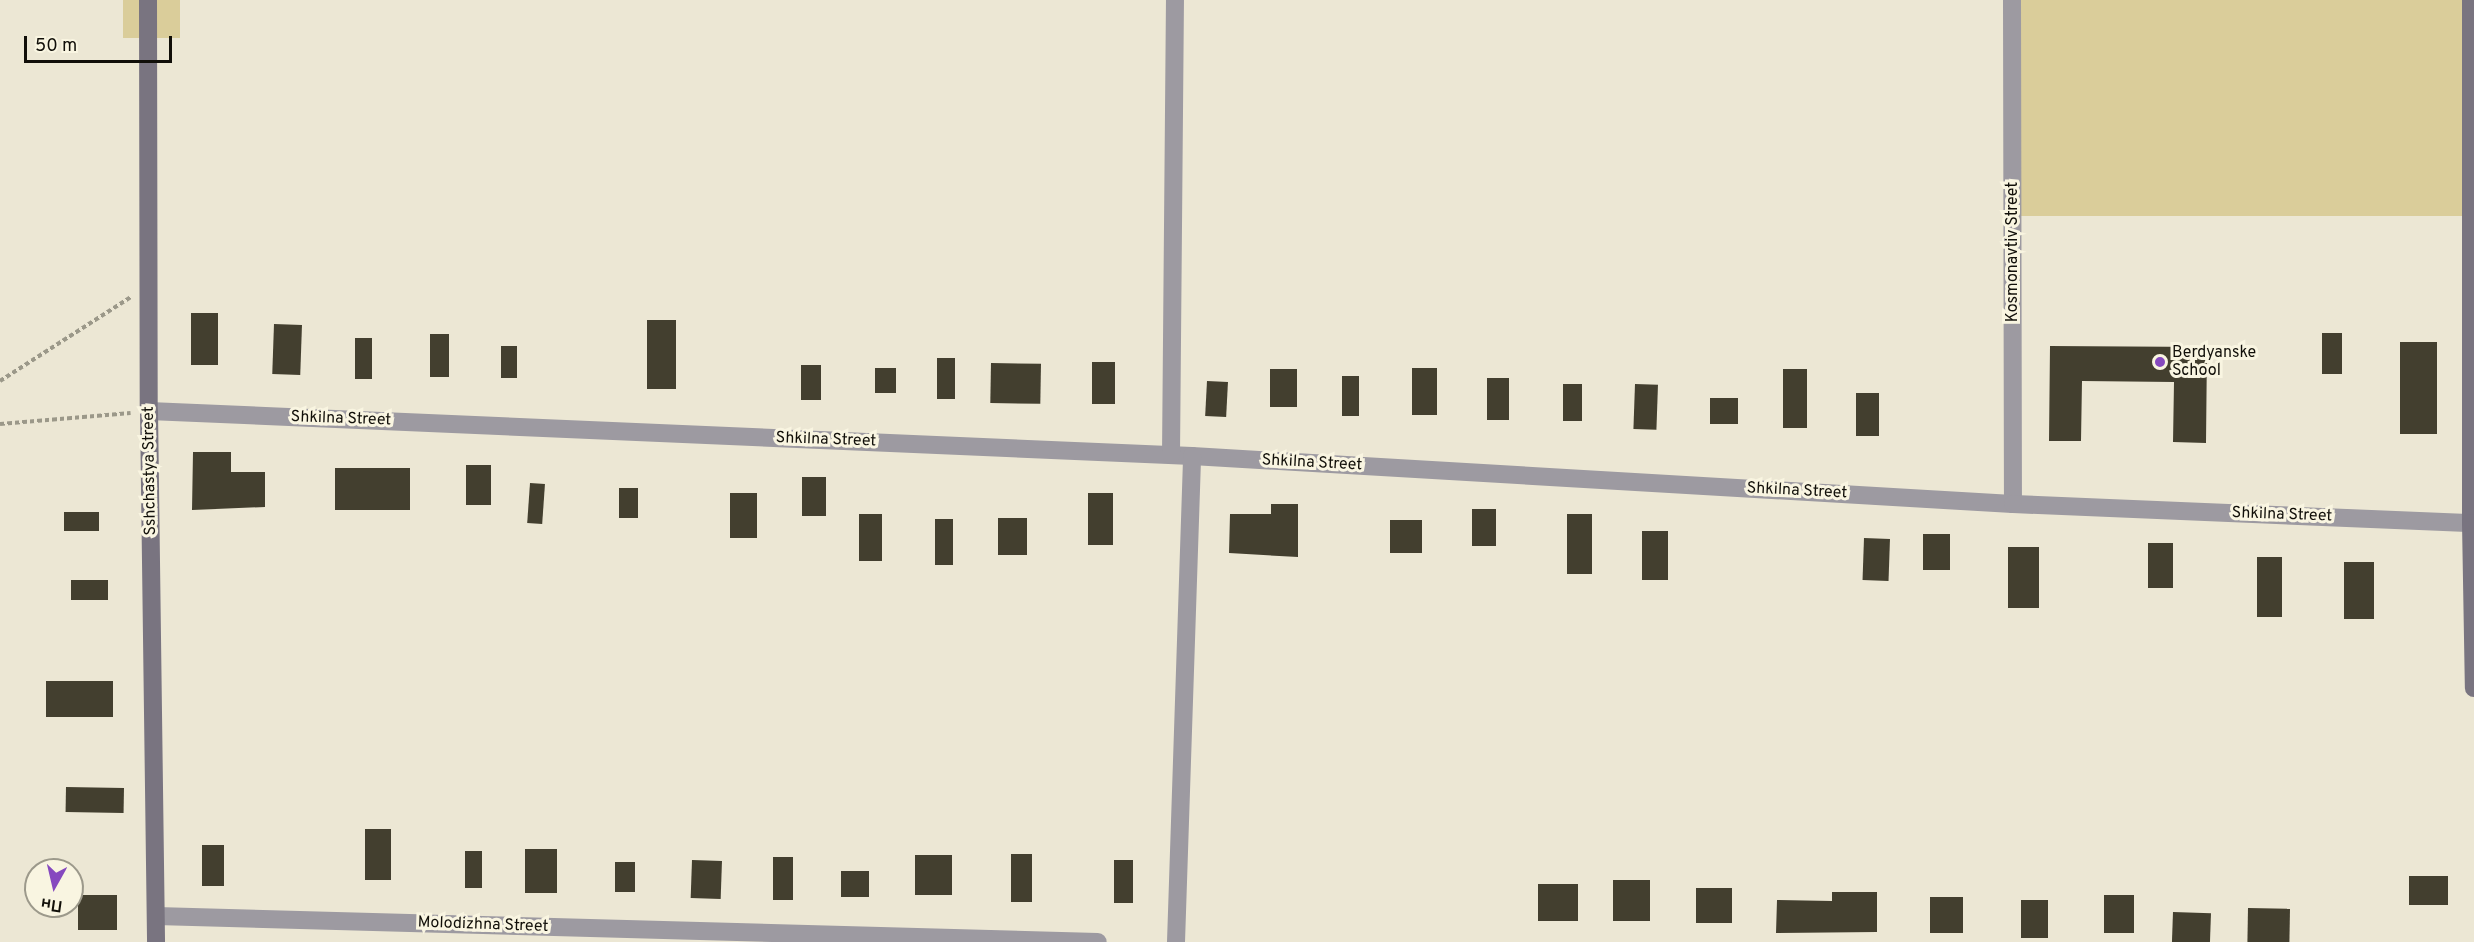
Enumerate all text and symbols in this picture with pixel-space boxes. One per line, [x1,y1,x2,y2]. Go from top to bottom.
scale bar [27,24,176,62]
text: 50 m [35,35,77,58]
street label: Kosmonavtiv Street [2003,182,2023,322]
place label: Berdyanske School [2172,343,2256,381]
marker: Berdyanske School [2153,355,2167,369]
street label: Sshchastya Street [139,406,161,536]
street label: Shkilna Street [290,408,392,430]
street label: Shkilna Street [775,429,877,451]
street label: Shkilna Street [1261,451,1363,475]
street label: Shkilna Street [1746,479,1848,503]
street label: Shkilna Street [2231,504,2333,526]
north arrow [24,858,84,918]
text: Пн [40,892,64,915]
street label: Molodizhna Street [417,913,549,937]

